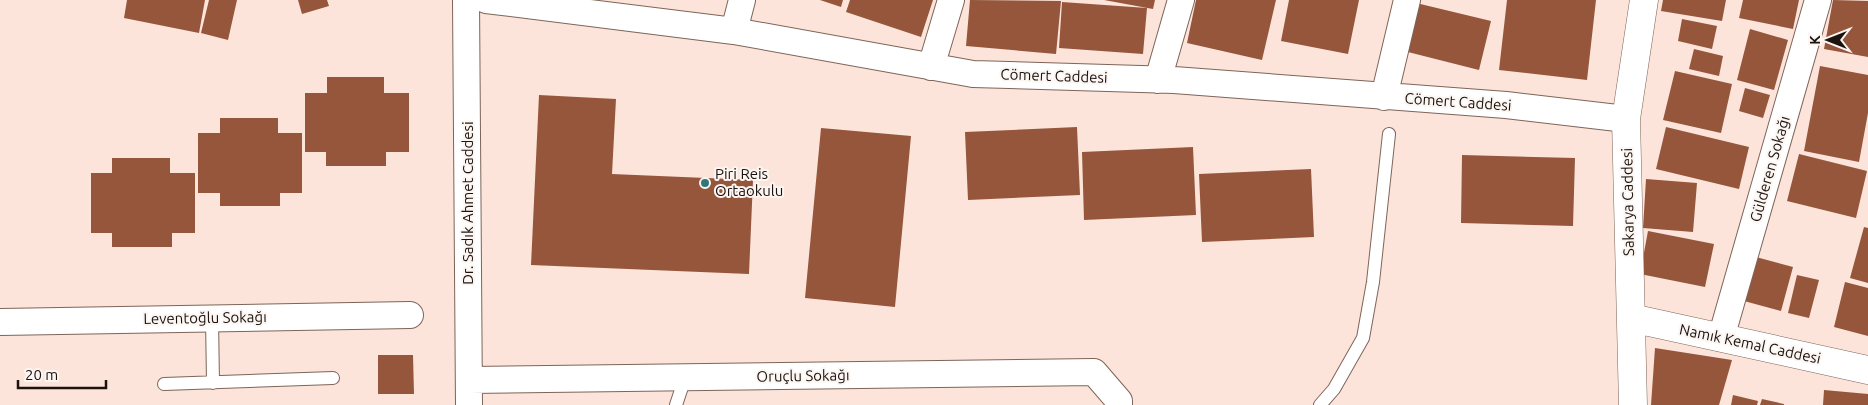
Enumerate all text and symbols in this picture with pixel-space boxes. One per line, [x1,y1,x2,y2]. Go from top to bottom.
north arrow [1803,15,1853,65]
text: K [1807,35,1823,45]
street label: Cömert Caddesi [1000,65,1108,86]
street label: Cömert Caddesi [1404,89,1512,114]
street label: Gülderen Sokağı [1746,114,1793,224]
street label: Dr. Sadık Ahmet Caddesi [459,121,476,285]
street label: Sakarya Caddesi [1618,148,1637,256]
place label: Piri Reis Ortaokulu [715,165,783,199]
marker: Piri Reis Ortaokulu [699,177,711,189]
street label: Leventoğlu Sokağı [143,308,267,327]
street label: Namık Kemal Caddesi [1678,320,1822,367]
scale bar [18,358,105,390]
text: 20 m [25,366,58,383]
street label: Oruçlu Sokağı [756,366,850,385]

